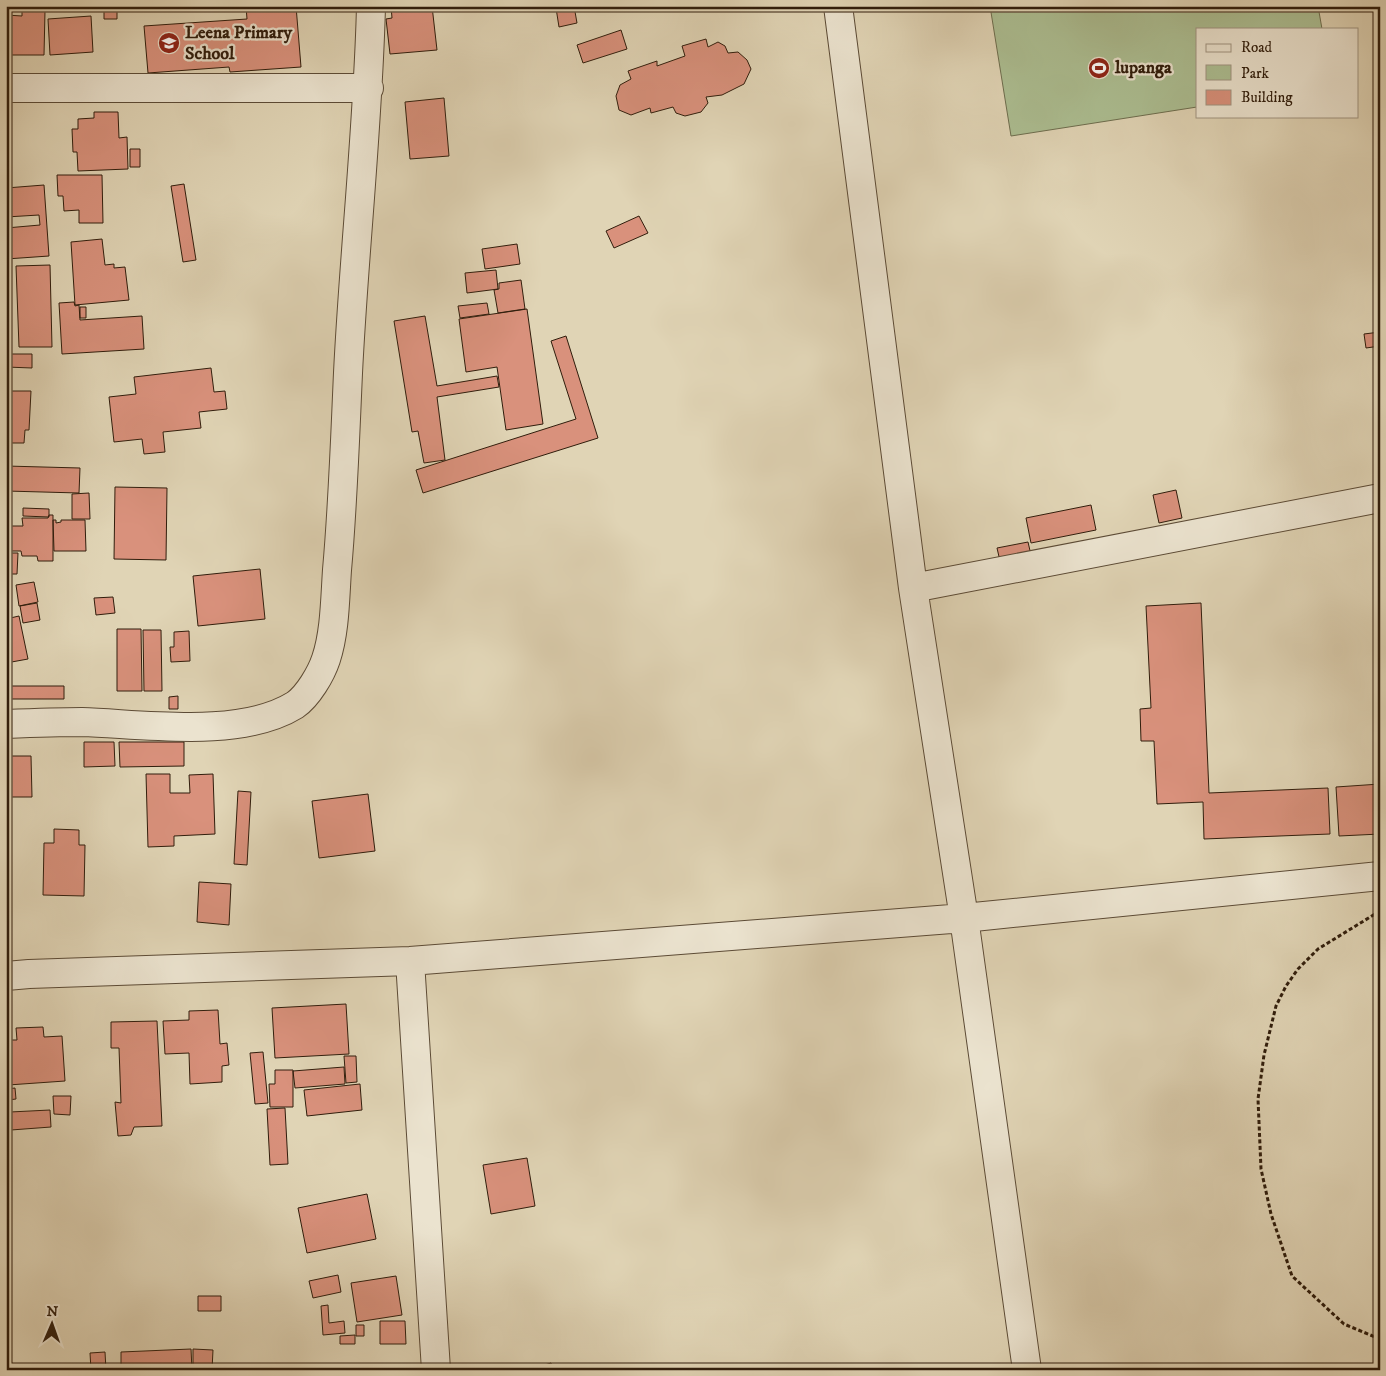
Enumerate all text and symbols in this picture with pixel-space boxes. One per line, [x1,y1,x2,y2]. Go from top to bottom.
place label: Leena Primary School [185,22,292,65]
legend [1196,28,1358,118]
school or university icon: Leena Primary School [157,31,181,55]
text: Road [1241,38,1273,57]
sports icon: lupanga [1087,56,1111,80]
place label: lupanga [1114,57,1172,79]
text: Park [1241,64,1270,83]
text: Building [1241,88,1293,107]
north arrow [28,1298,78,1348]
text: N [46,1303,59,1321]

